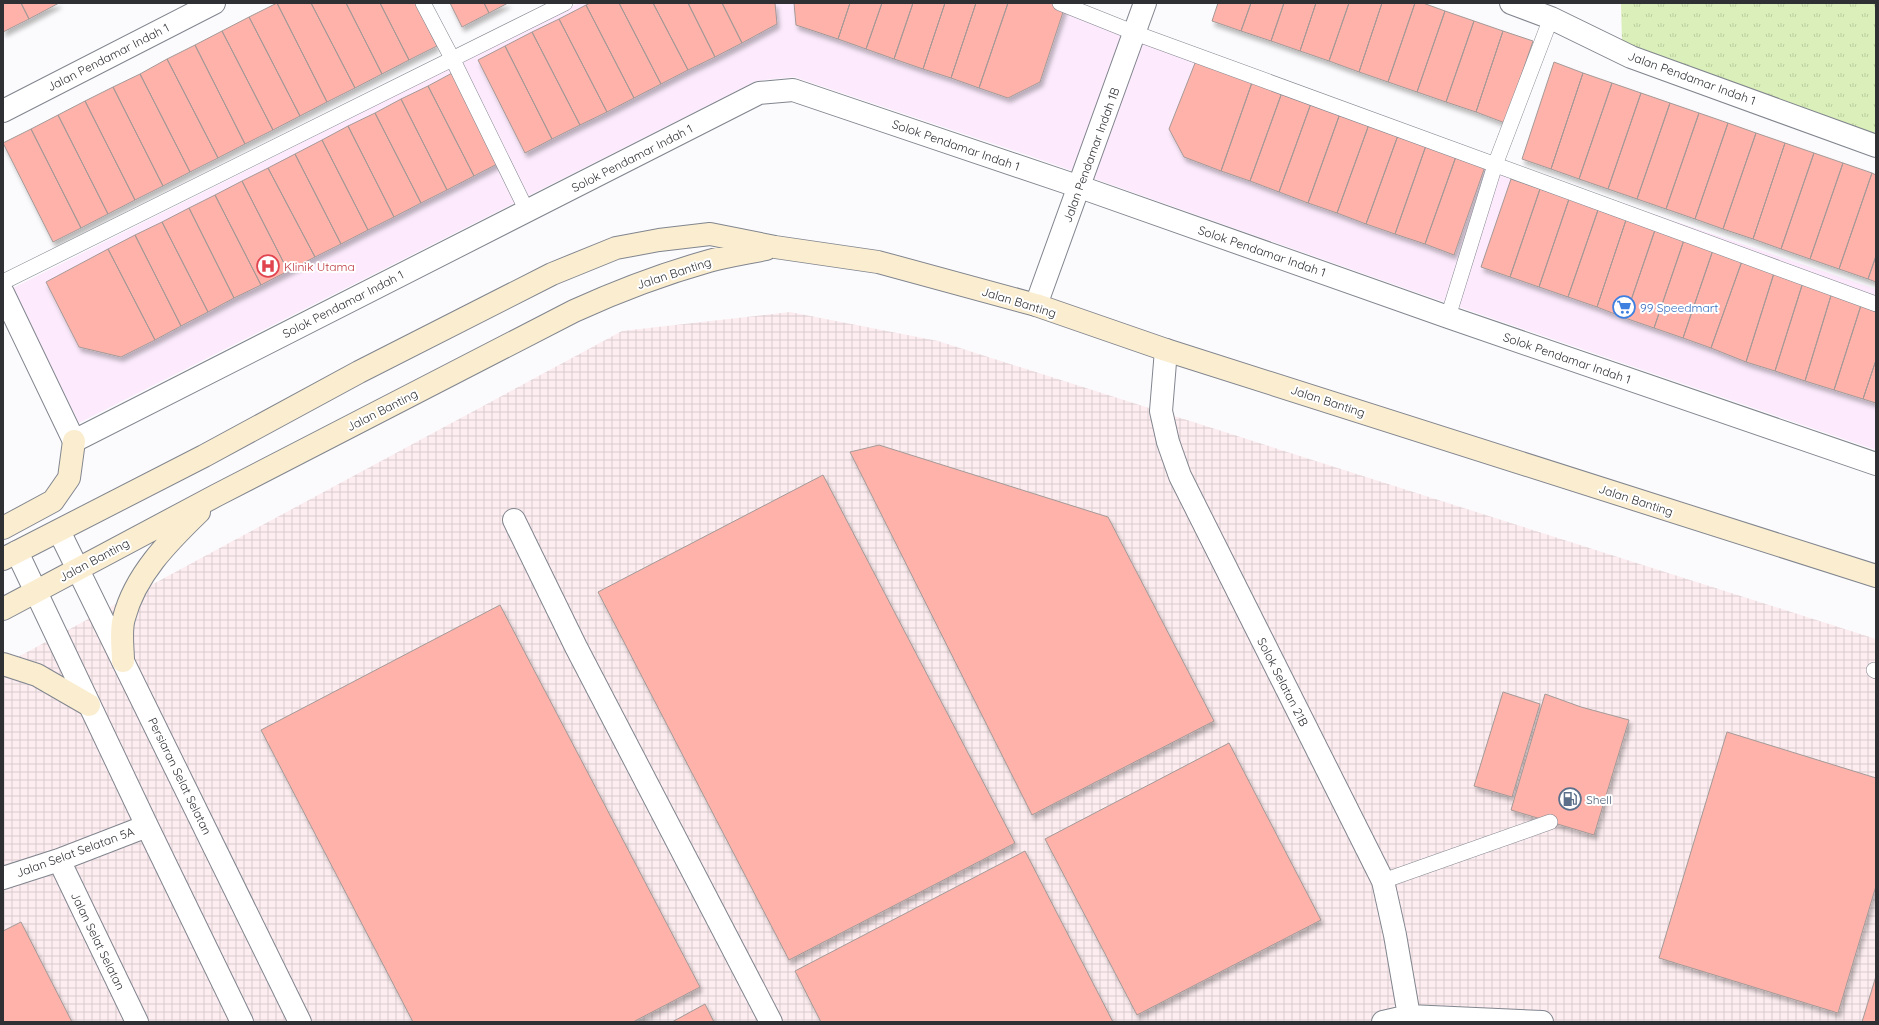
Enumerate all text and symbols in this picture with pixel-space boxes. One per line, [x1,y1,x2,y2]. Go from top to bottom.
street label: Jalan Pendamar Indah 1 [45,20,171,94]
street label: Jalan Pendamar Indah 1 [1626,48,1758,108]
street label: Jalan Pendamar Indah 1B [1060,85,1122,225]
street label: Solok Pendamar Indah 1 [890,116,1022,174]
street label: Solok Pendamar Indah 1 [569,121,695,195]
street label: Solok Pendamar Indah 1 [1196,222,1328,280]
hospital icon: Klinik Utama [255,253,281,279]
street label: Jalan Banting [635,254,713,292]
place label: Klinik Utama [284,259,355,274]
street label: Solok Pendamar Indah 1 [280,267,406,341]
street label: Jalan Banting [980,284,1058,320]
supermarket icon: 99 Speedmart [1611,294,1637,320]
place label: 99 Speedmart [1640,300,1718,315]
street label: Solok Pendamar Indah 1 [1501,329,1633,387]
street label: Jalan Banting [1289,382,1367,420]
street label: Jalan Banting [344,386,420,434]
street label: Jalan Banting [1597,481,1675,519]
street label: Jalan Banting [56,535,132,585]
street label: Solok Selatan 21B [1254,635,1312,729]
street label: Persiaran Selat Selatan [145,715,215,837]
fuel station icon: Shell [1557,786,1583,812]
place label: Shell [1586,792,1612,807]
street label: Jalan Selat Selatan 5A [14,824,136,880]
street label: Jalan Selat Selatan [68,890,128,992]

